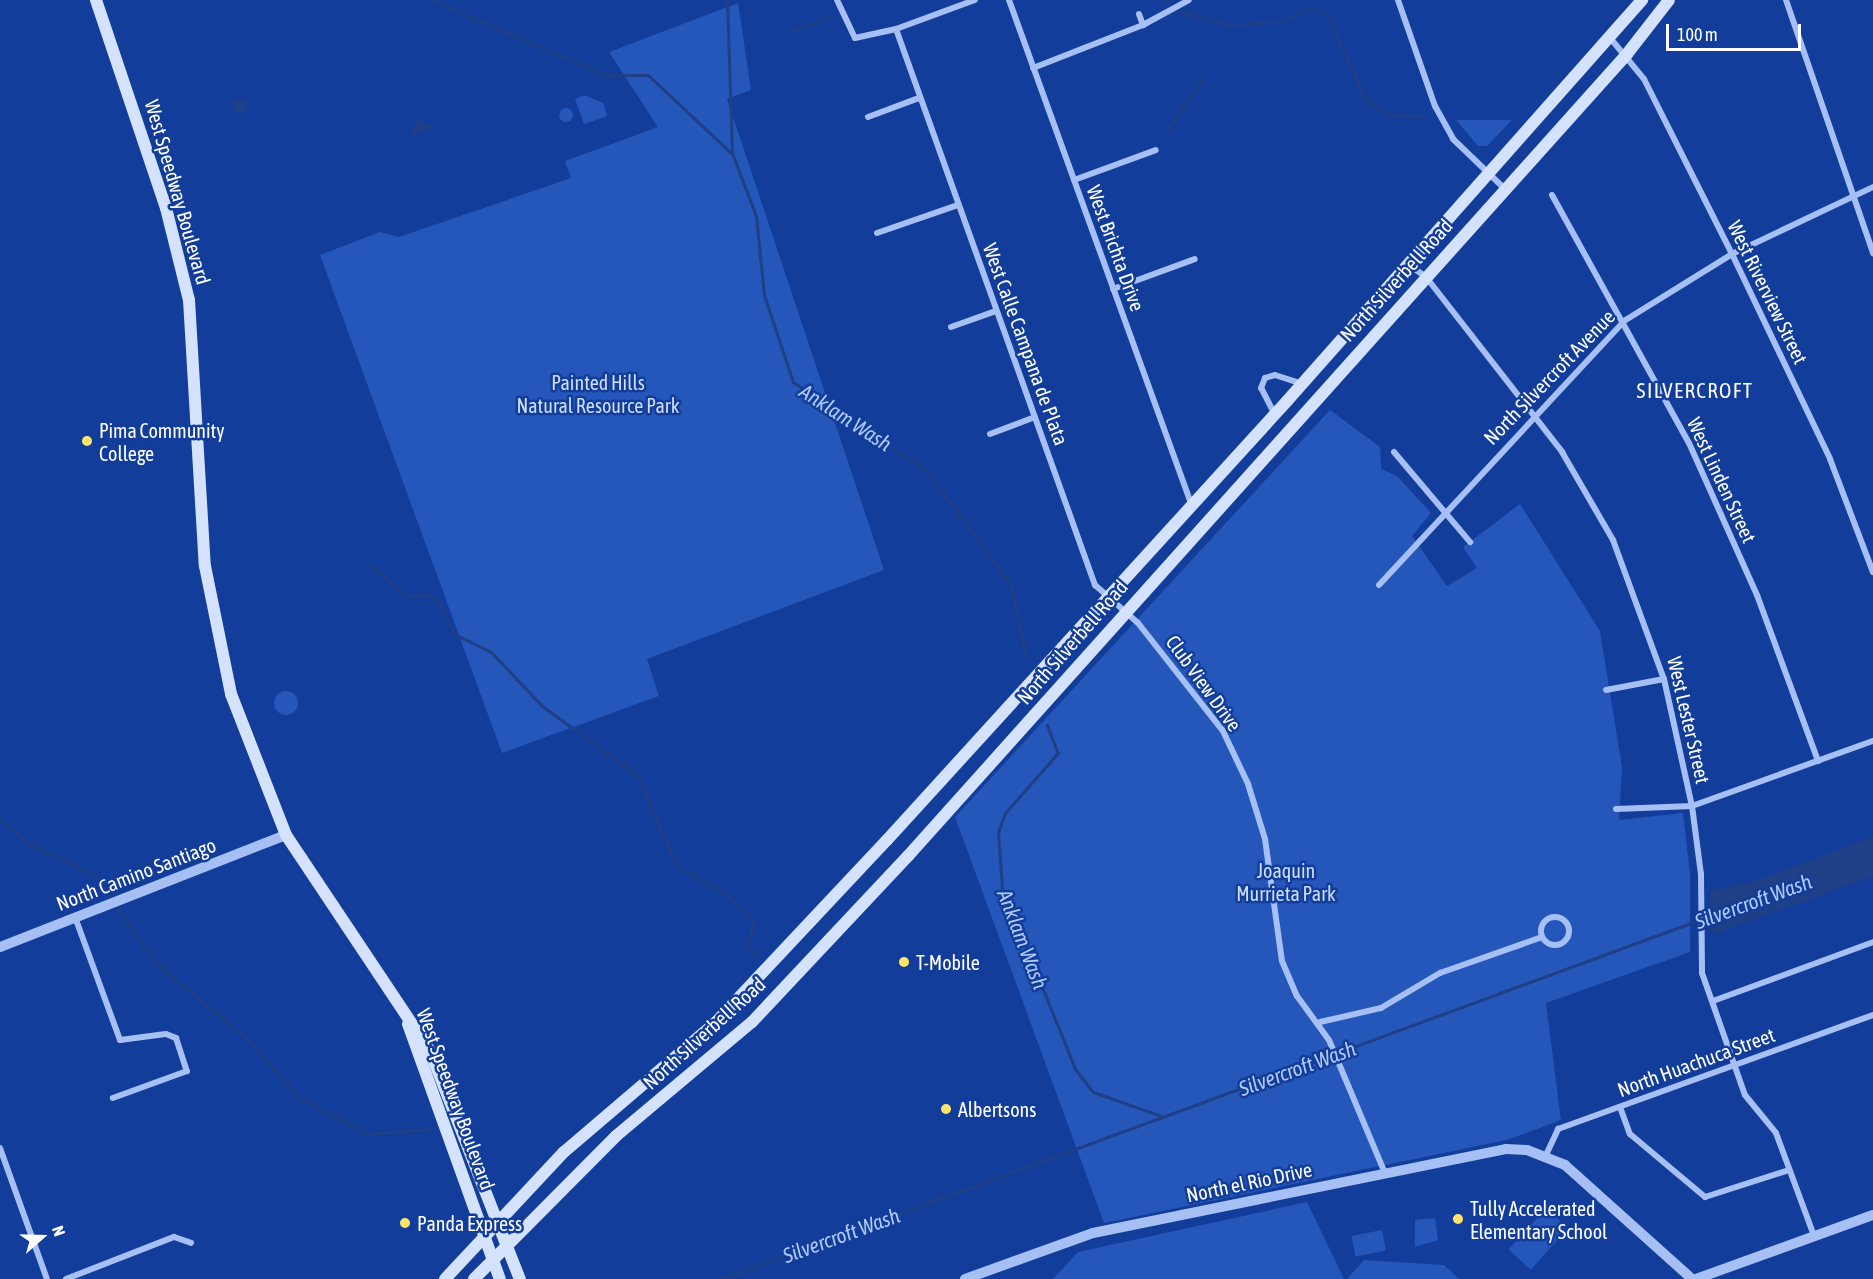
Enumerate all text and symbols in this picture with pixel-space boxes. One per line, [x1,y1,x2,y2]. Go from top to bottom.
scale bar [1669,12,1804,50]
text: 100 m [1677,24,1718,45]
street label: West Speedway Boulevard [140,97,216,287]
street label: West Brichta Drive [1082,182,1150,314]
street label: North Silverbell Road [1335,214,1457,346]
street label: West Riverview Street [1723,216,1813,368]
street label: West Calle Campana de Plata [978,240,1074,448]
street label: North Silvercroft Avenue [1478,305,1620,449]
park label: Painted Hills Natural Resource Park [516,371,680,418]
district label: SILVERCROFT [1637,377,1753,403]
water label: Anklam Wash [795,378,897,456]
street label: West Linden Street [1683,414,1761,546]
place label: Pima Community College [99,418,225,465]
marker: Pima Community College [80,434,94,448]
street label: North Silverbell Road [1012,575,1132,709]
street label: Club View Drive [1161,630,1247,736]
street label: West Lester Street [1663,654,1715,786]
street label: North Camino Santiago [53,833,219,915]
park label: Joaquin Murrieta Park [1236,858,1336,905]
water label: Silvercroft Wash [1691,868,1815,934]
water label: Anklam Wash [992,886,1054,992]
place label: T-Mobile [916,950,980,974]
marker: T-Mobile [897,955,911,969]
street label: North Silverbell Road [638,972,770,1094]
street label: West Speedway Boulevard [412,1005,500,1193]
street label: North Huachuca Street [1614,1022,1778,1102]
water label: Silvercroft Wash [1235,1035,1359,1101]
place label: Albertsons [958,1097,1036,1121]
marker: Albertsons [939,1102,953,1116]
street label: North el Rio Drive [1184,1157,1314,1207]
place label: Tully Accelerated Elementary School [1470,1196,1607,1243]
water label: Silvercroft Wash [779,1202,903,1268]
north arrow [12,1207,72,1267]
place label: Panda Express [417,1211,522,1235]
marker: Tully Accelerated Elementary School [1451,1212,1465,1226]
marker: Panda Express [398,1216,412,1230]
text: N [49,1223,69,1238]

